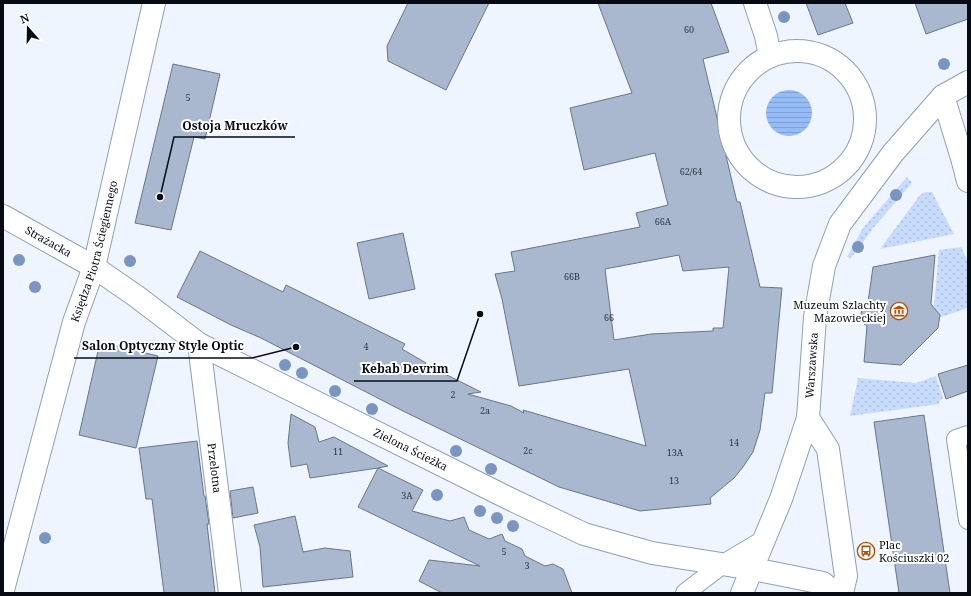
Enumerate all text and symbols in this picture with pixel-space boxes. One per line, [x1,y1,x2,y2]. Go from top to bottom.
north arrow [8,8,48,48]
text: N [18,9,31,27]
house number: 60 [684,23,694,36]
house number: 5 [185,91,191,104]
callout: Ostoja Mruczków [174,113,295,137]
text: Ostoja Mruczków [182,117,288,134]
house number: 62/64 [680,165,702,178]
street label: Księdza Piotra Ściegiennego [67,179,120,324]
house number: 66A [655,215,672,228]
street label: Strażacka [23,222,74,260]
house number: 66B [564,270,580,283]
place label: Muzeum Szlachty Mazowieckiej [793,297,887,325]
museum icon: Muzeum Szlachty Mazowieckiej [889,301,909,321]
house number: 66 [604,311,614,324]
street label: Warszawska [801,332,821,399]
callout: Salon Optyczny Style Optic [74,334,252,358]
text: Salon Optyczny Style Optic [82,337,244,354]
house number: 4 [363,340,369,353]
callout: Kebab Devrim [354,357,457,381]
text: Kebab Devrim [361,360,449,377]
house number: 2 [450,388,456,401]
house number: 2a [480,404,490,417]
street label: Zielona Ścieżka [371,424,450,474]
house number: 14 [729,436,739,449]
street label: Przelotna [204,442,225,494]
house number: 2c [523,444,533,457]
house number: 11 [333,445,343,458]
house number: 13A [667,446,684,459]
house number: 13 [669,474,679,487]
house number: 3A [401,489,413,502]
place label: Plac Kościuszki 02 [879,537,949,565]
bus stop icon: Plac Kościuszki 02 [856,541,876,561]
house number: 5 [501,545,507,558]
house number: 3 [524,559,530,572]

